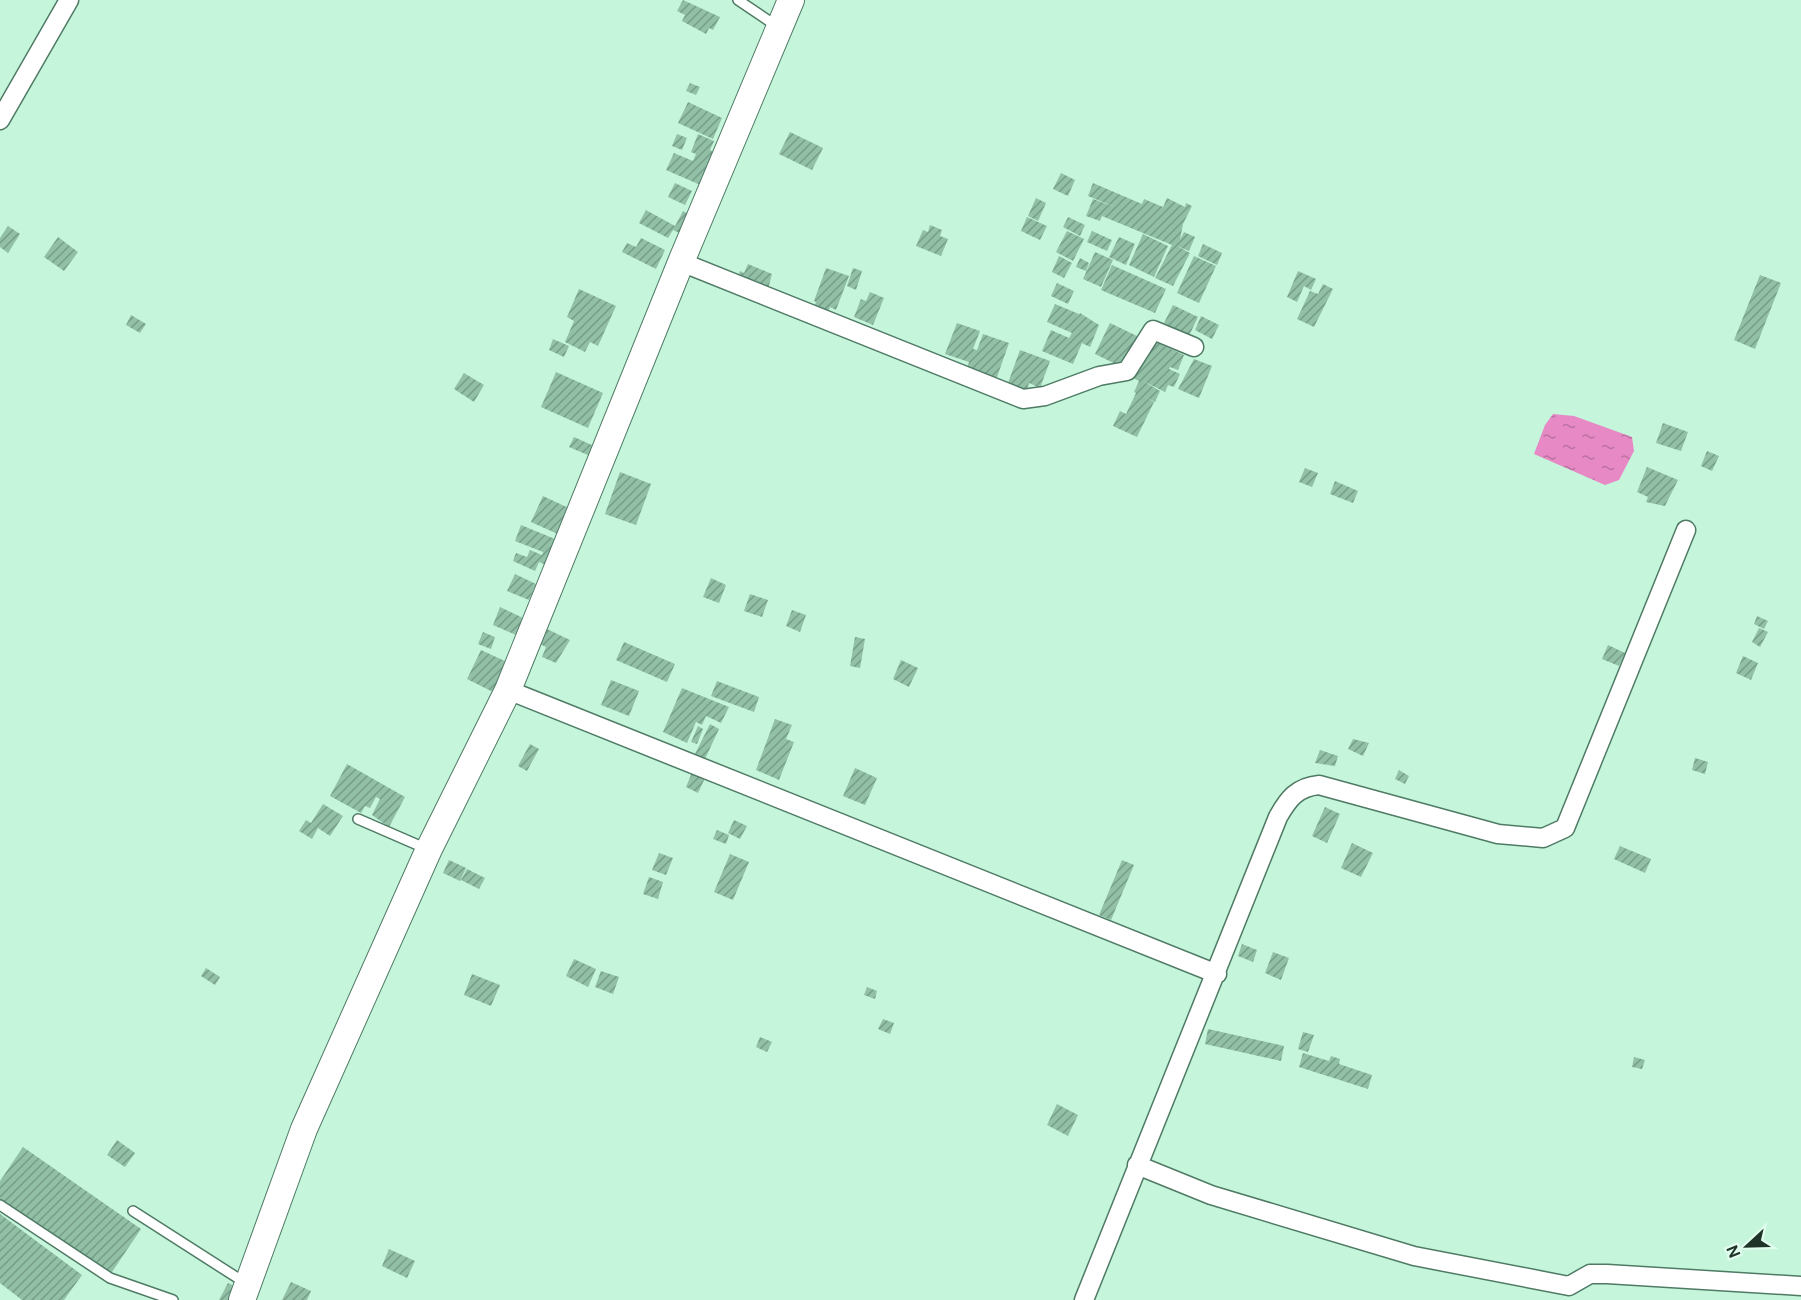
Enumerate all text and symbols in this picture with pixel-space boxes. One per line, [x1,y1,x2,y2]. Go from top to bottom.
north arrow [1717,1216,1777,1276]
text: N [1722,1242,1745,1261]

